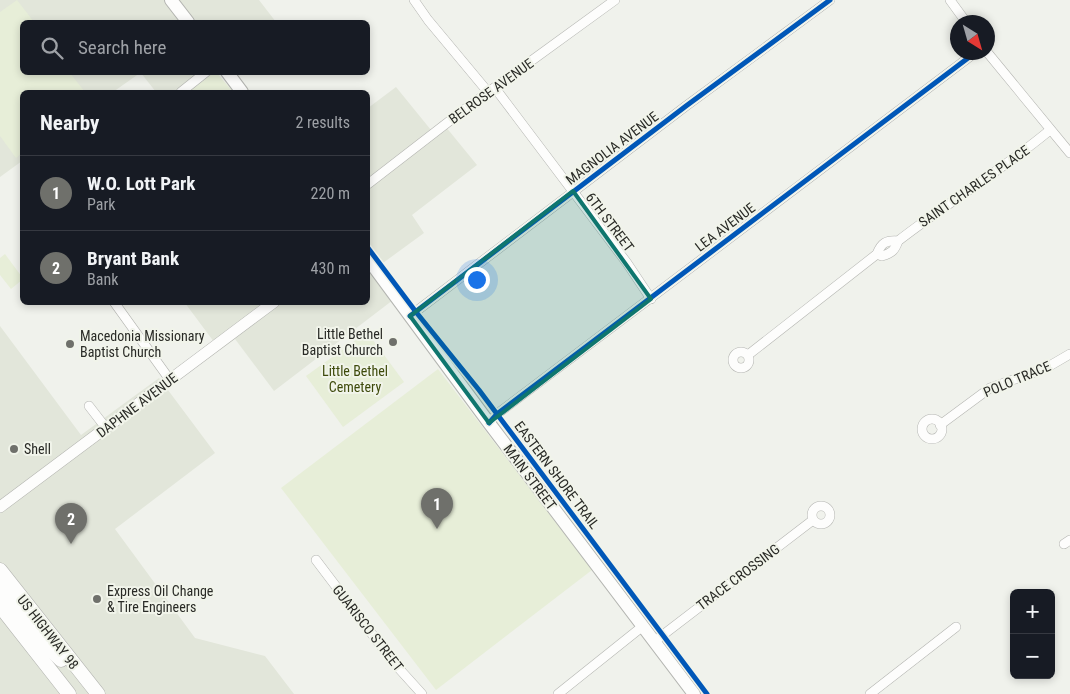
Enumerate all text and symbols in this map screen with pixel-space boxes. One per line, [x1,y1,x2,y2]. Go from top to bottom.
north arrow [950,15,995,60]
search box [20,20,370,75]
icon: search [38,34,66,62]
text: Search here [78,36,166,59]
street label: BELROSE AVENUE [446,55,536,127]
street label: MAGNOLIA AVENUE [563,108,661,188]
text: Nearby [40,111,99,135]
text: 2 results [295,113,350,132]
street label: SAINT CHARLES PLACE [916,142,1032,230]
text: W.O. Lott Park [87,172,195,195]
text: 1 [52,184,60,203]
text: 220 m [311,184,350,203]
street label: 6TH STREET [583,189,637,255]
text: Park [87,195,116,214]
street label: LEA AVENUE [692,199,758,255]
text: Bryant Bank [87,247,179,270]
text: 2 [52,259,60,278]
text: 430 m [311,259,350,278]
your location [464,267,490,293]
text: Bank [87,270,118,289]
place label: Little Bethel Baptist Church [302,326,383,358]
place label: Macedonia Missionary Baptist Church [80,328,205,360]
marker: Little Bethel Baptist Church [387,336,399,348]
marker: Macedonia Missionary Baptist Church [64,338,76,350]
street label: POLO TRACE [981,358,1053,400]
park label: Little Bethel Cemetery [322,363,388,395]
street label: DAPHNE AVENUE [93,369,181,441]
street label: EASTERN SHORE TRAIL [511,418,603,532]
place label: Shell [24,441,51,457]
street label: MAIN STREET [500,441,560,513]
marker: Shell [8,443,20,455]
pin: 1 [421,488,453,529]
pin: 2 [55,503,87,544]
street label: TRACE CROSSING [693,541,783,613]
street label: GUARISCO STREET [329,582,407,674]
place label: Express Oil Change & Tire Engineers [107,583,214,615]
map controls [1010,589,1055,679]
button: + [1010,589,1055,634]
street label: US HIGHWAY 98 [14,592,82,672]
marker: Express Oil Change & Tire Engineers [91,593,103,605]
button: − [1010,634,1055,679]

